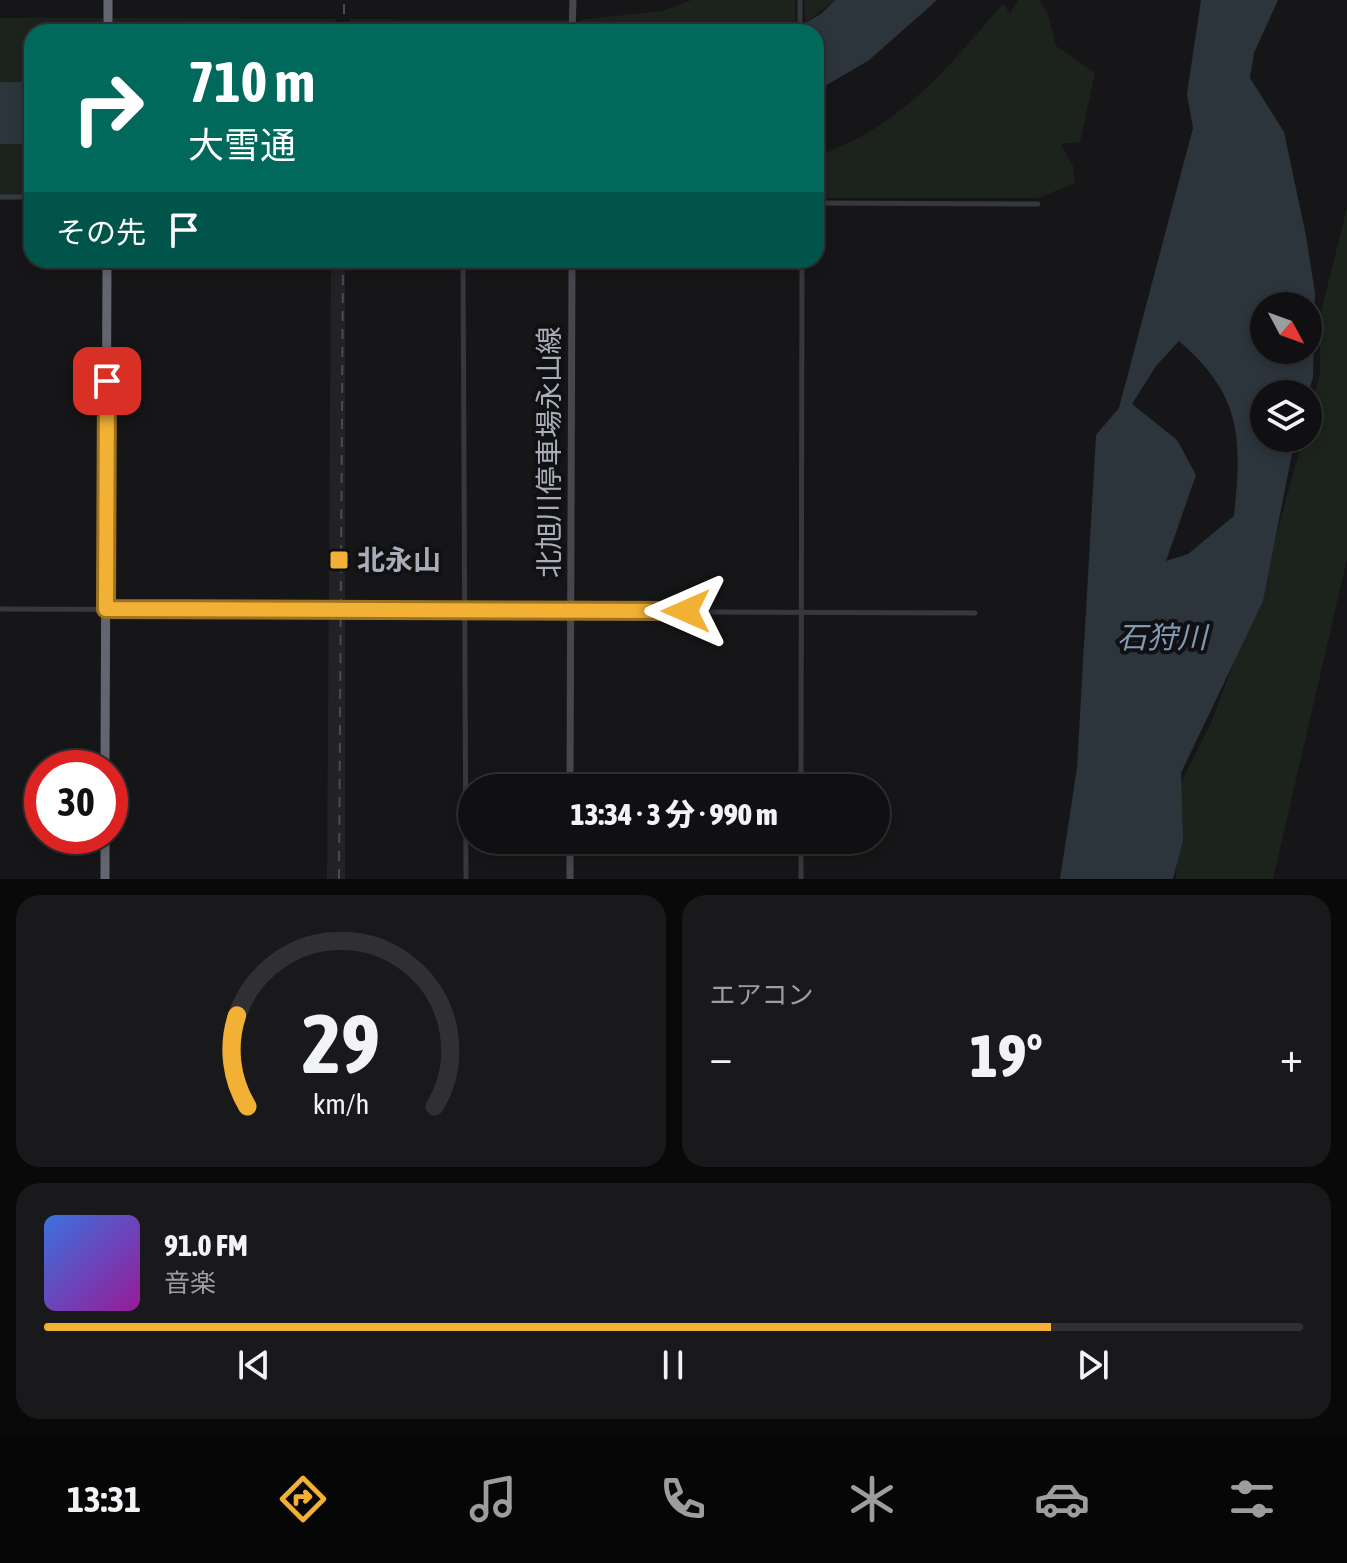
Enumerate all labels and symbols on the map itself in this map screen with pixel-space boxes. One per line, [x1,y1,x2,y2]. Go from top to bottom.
north arrow [1250,292,1322,364]
street label: 北旭川停車場永山線 [533,326,565,578]
pin [73,347,141,415]
place label: 北永山 [357,544,441,576]
marker: 北永山 [328,549,350,571]
position arrow [644,569,728,653]
water label: 石狩川 [1117,620,1210,654]
speed limit sign: 30 [24,750,128,854]

